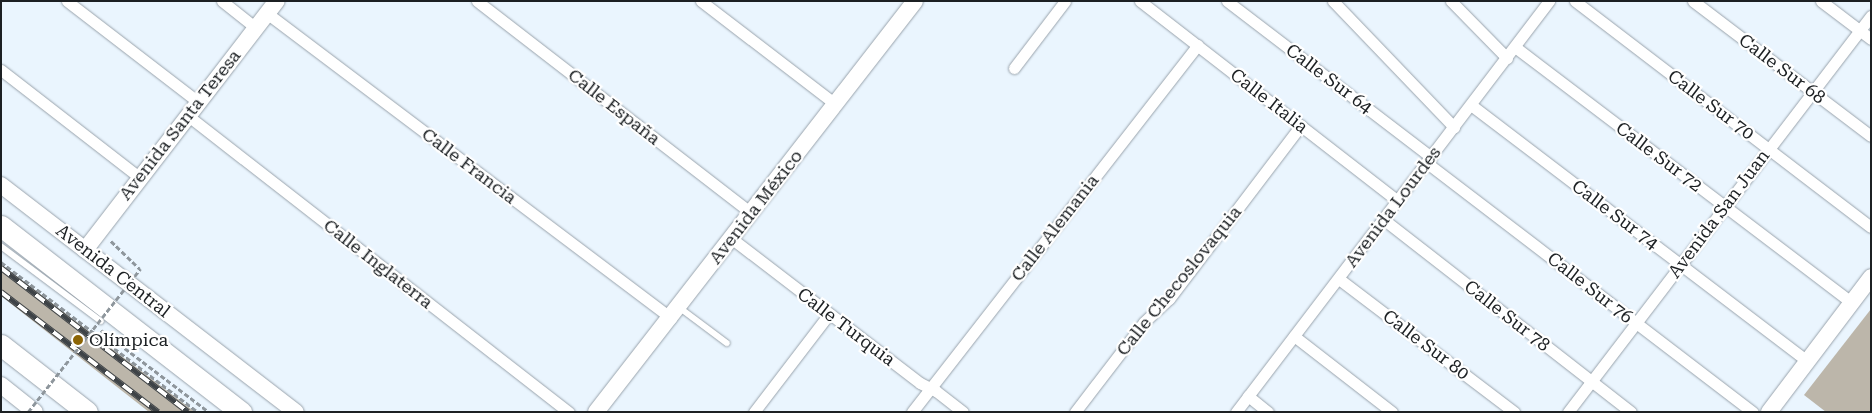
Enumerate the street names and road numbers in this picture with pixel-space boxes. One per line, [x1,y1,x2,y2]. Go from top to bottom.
street label: Calle Sur 68 [1734,29,1830,109]
street label: Calle Sur 64 [1281,39,1377,119]
street label: Avenida Santa Teresa [115,46,245,204]
street label: Calle España [564,64,664,150]
street label: Calle Italia [1226,64,1312,138]
street label: Calle Sur 70 [1663,65,1759,145]
street label: Calle Sur 72 [1611,117,1707,197]
street label: Calle Francia [417,123,521,209]
street label: Avenida Lourdes [1340,142,1446,272]
street label: Avenida México [705,146,807,268]
street label: Avenida San Juan [1664,146,1774,282]
street label: Calle Alemania [1007,170,1103,286]
street label: Calle Sur 74 [1567,175,1663,255]
street label: Calle Checoslovaquia [1112,202,1246,360]
street label: Calle Inglaterra [319,215,437,313]
street label: Avenida Central [52,220,174,322]
street label: Calle Sur 76 [1543,248,1637,328]
street label: Calle Sur 78 [1460,276,1554,356]
street label: Calle Turquia [793,283,899,371]
street label: Calle Sur 80 [1378,305,1474,385]

